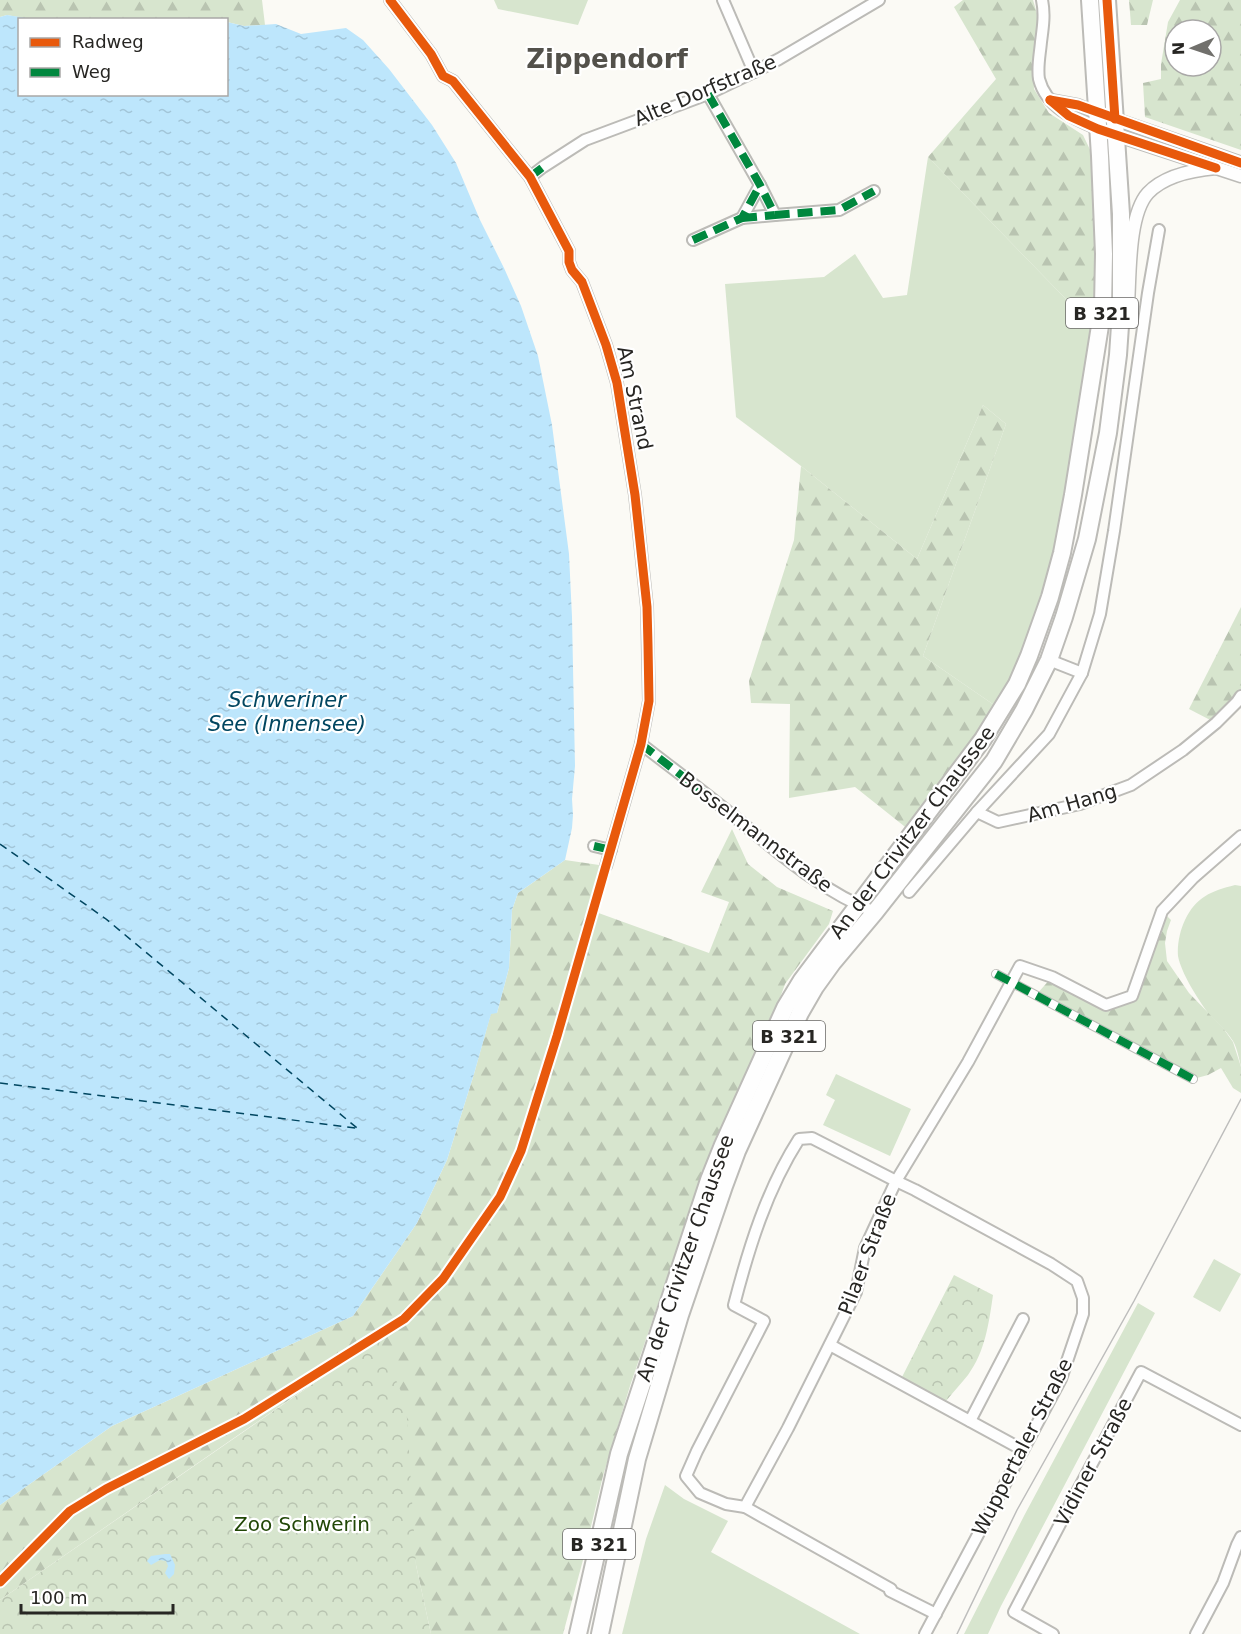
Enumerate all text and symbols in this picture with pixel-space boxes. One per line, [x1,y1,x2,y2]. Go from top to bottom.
legend [18,18,228,96]
north arrow [1163,18,1223,78]
text: Radweg [72,31,144,52]
text: N [1169,41,1188,56]
district label: Zippendorf [526,44,689,74]
street label: Alte Dorfstraße [630,49,780,131]
text: Weg [72,61,111,82]
road number: B 321 [1066,298,1138,328]
street label: Am Strand [612,344,658,452]
water label: Schweriner See (Innensee) [208,688,366,736]
street label: An der Crivitzer Chaussee [824,721,1000,943]
street label: Bosselmannstraße [675,767,837,897]
street label: Am Hang [1024,779,1120,827]
road number: B 321 [753,1021,825,1051]
street label: An der Crivitzer Chaussee [631,1131,739,1385]
street label: Pilaer Straße [833,1190,901,1318]
street label: Wuppertaler Straße [967,1354,1077,1540]
street label: Vidiner Straße [1049,1393,1137,1531]
park label: Zoo Schwerin [234,1512,370,1536]
road number: B 321 [563,1529,635,1559]
scale bar [21,1577,172,1615]
text: 100 m [30,1587,88,1608]

